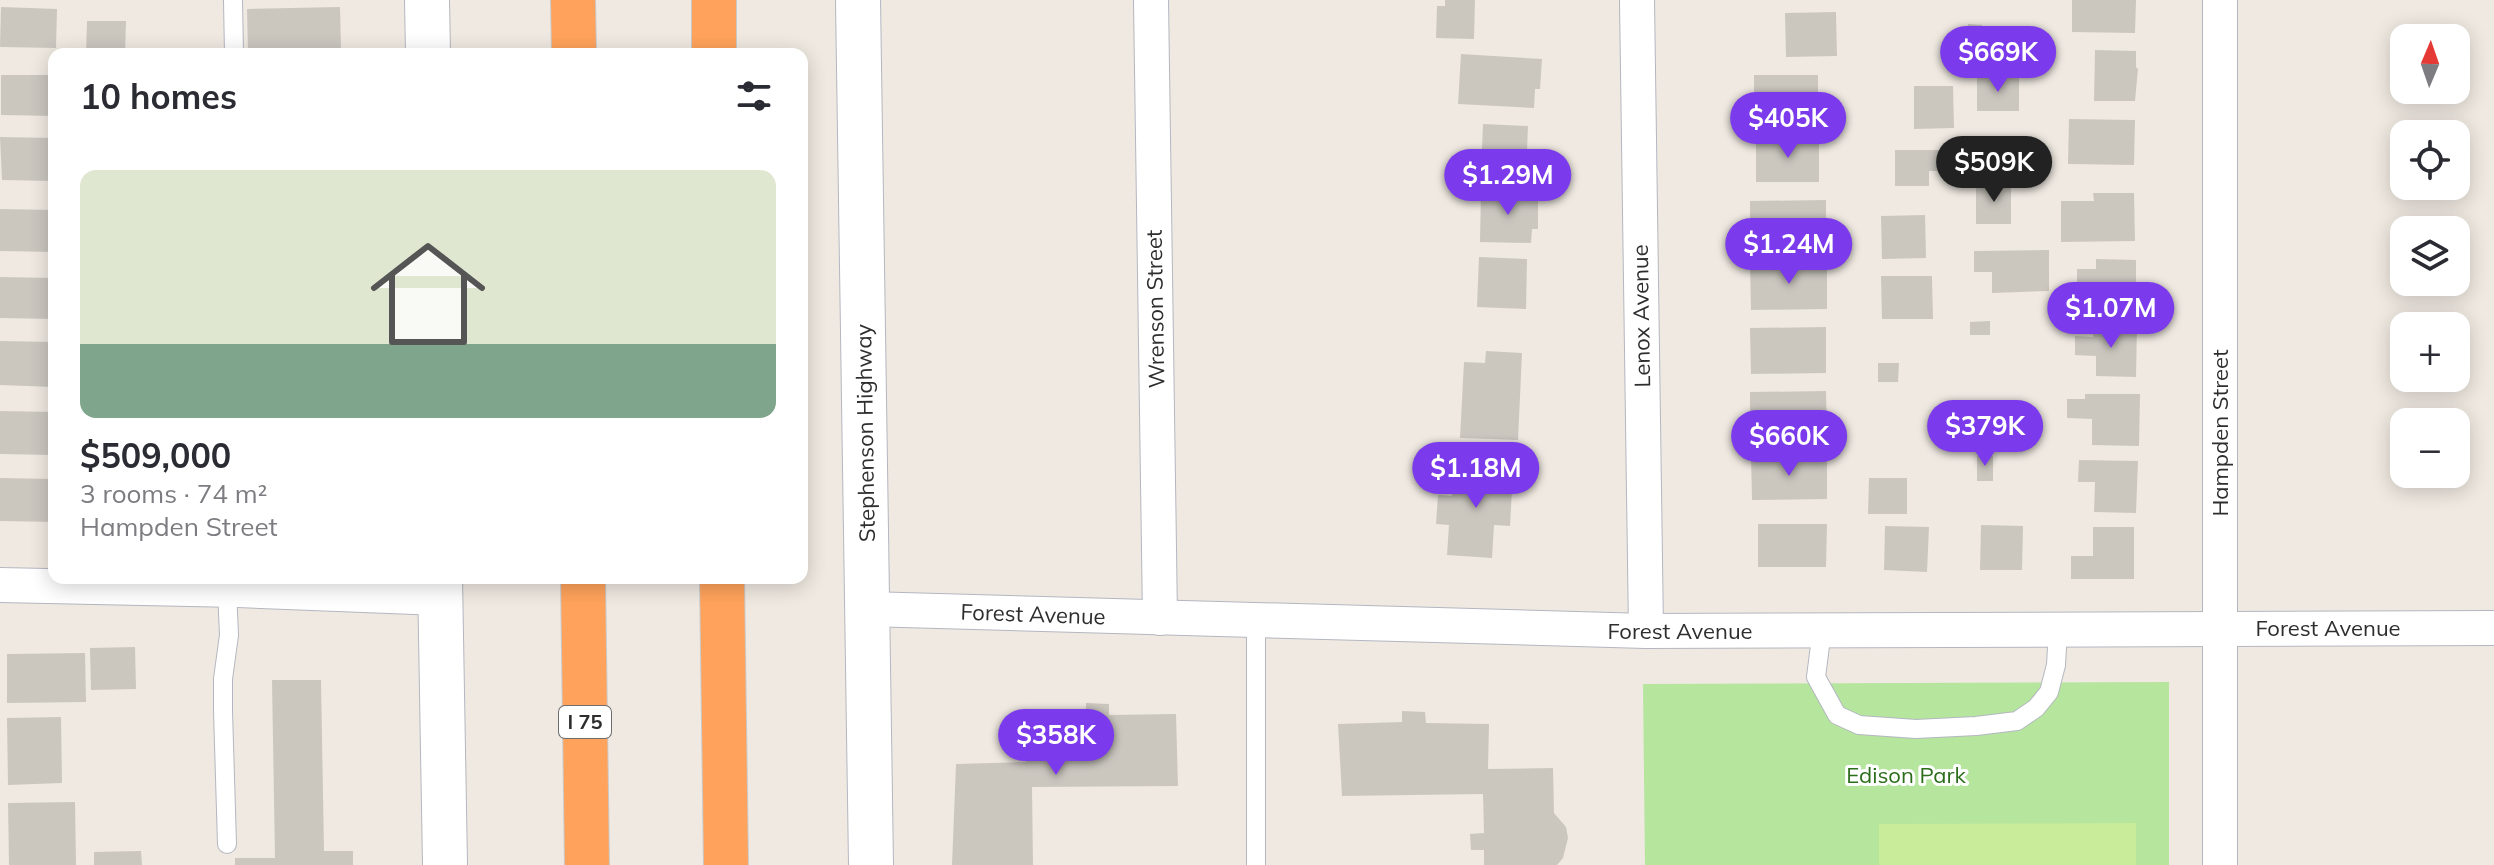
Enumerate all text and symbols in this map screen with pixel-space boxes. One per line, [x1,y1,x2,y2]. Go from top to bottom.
north arrow [2390,24,2470,104]
map controls [2390,24,2470,488]
pin: $669K [1942,26,2054,94]
text: $669K [1958,35,2038,68]
icon: filters [732,74,776,118]
text: 10 homes [80,75,237,118]
pin: $405K [1732,92,1844,160]
text: $405K [1748,101,1828,134]
button: locate [2390,120,2470,200]
pin: $509K [1938,136,2050,204]
text: $509K [1954,145,2034,178]
pin: $1.29M [1443,149,1573,217]
text: $1.29M [1462,158,1554,191]
button: layers [2390,216,2470,296]
pin: $1.24M [1724,218,1854,286]
icon: home [356,222,500,366]
text: $1.24M [1743,227,1835,260]
street label: Wrenson Street [1140,229,1170,389]
street label: Lenox Avenue [1626,244,1656,388]
pin: $1.07M [2046,282,2176,350]
text: $1.07M [2065,291,2157,324]
button: + [2390,312,2470,392]
street label: Stephenson Highway [849,323,881,542]
street label: Hampden Street [2206,349,2234,517]
pin: $379K [1929,400,2041,468]
button: − [2390,408,2470,488]
text: $379K [1945,409,2025,442]
pin: $660K [1733,410,1845,478]
text: $660K [1749,419,1829,452]
text: $509,000 [80,434,231,477]
pin: $1.18M [1411,442,1541,510]
text: $1.18M [1430,451,1522,484]
text: 3 rooms · 74 m² [80,477,267,510]
text: Hampden Street [80,510,278,543]
street label: Forest Avenue [960,597,1106,631]
street label: Forest Avenue [2255,614,2401,642]
street label: Forest Avenue [1607,617,1753,645]
road number: I 75 [559,706,611,738]
pin: $358K [1000,709,1112,777]
text: $358K [1016,718,1096,751]
park label: Edison Park [1846,761,1967,789]

